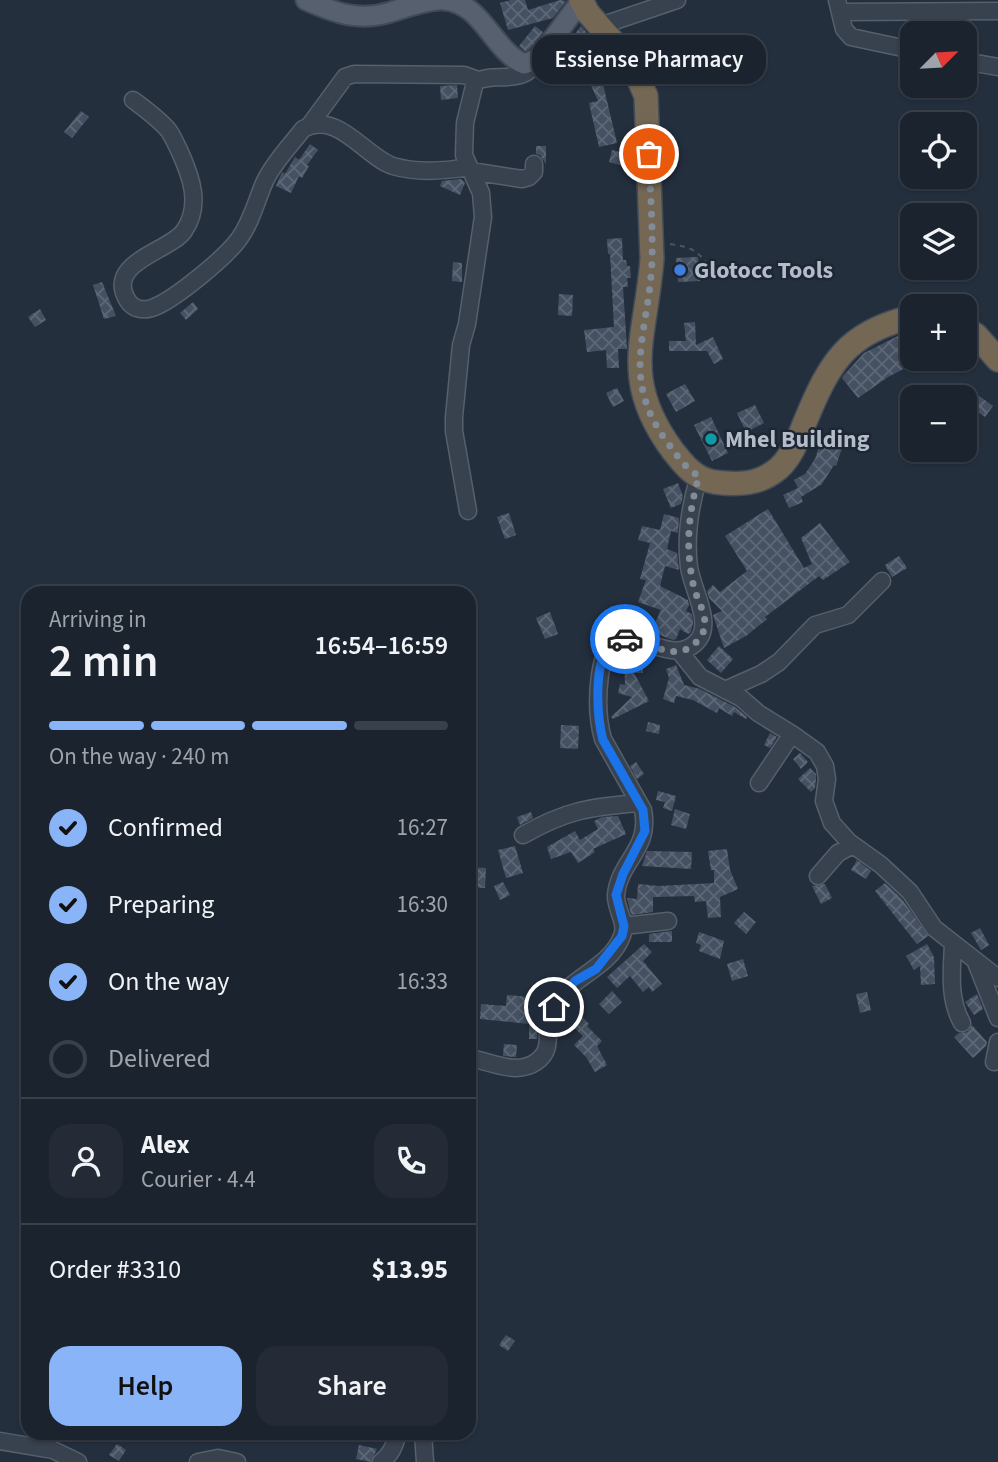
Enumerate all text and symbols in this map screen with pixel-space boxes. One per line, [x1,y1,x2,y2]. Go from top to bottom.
north arrow [900,21,976,98]
map controls [900,21,977,462]
callout: Essiense Pharmacy [532,35,766,84]
text: Essiense Pharmacy [555,43,743,76]
button: locate [900,112,977,189]
pin [619,124,679,184]
icon: bag [630,135,668,173]
button: layers [900,203,977,280]
place label: Glotocc Tools [694,253,833,288]
marker: Glotocc Tools [672,262,688,278]
button: + [900,294,977,371]
button: − [900,385,977,462]
place label: Mhel Building [725,422,870,457]
marker: Mhel Building [703,431,719,447]
text: Arriving in [49,603,147,636]
courier [590,604,660,674]
icon: car [606,620,644,658]
text: 16:54–16:59 [315,627,448,664]
text: 2 min [49,629,158,694]
text: On the way · 240 m [49,740,229,773]
icon: check [49,809,87,847]
text: Confirmed [108,809,223,846]
text: 16:27 [397,811,448,844]
icon: check [49,886,87,924]
text: Preparing [108,886,214,923]
text: 16:30 [397,888,448,921]
icon: check [49,963,87,1001]
text: On the way [108,963,229,1000]
text: 16:33 [397,965,448,998]
pin [524,977,584,1037]
icon: home [535,988,573,1026]
text: Delivered [108,1040,211,1077]
button: person [49,1124,123,1198]
button: phone [374,1124,448,1198]
text: Alex [141,1126,190,1163]
text: Courier · 4.4 [141,1163,256,1196]
text: Order #3310 [49,1251,181,1288]
text: $13.95 [372,1251,448,1288]
button: Help [49,1346,242,1426]
button: Share [256,1346,448,1426]

